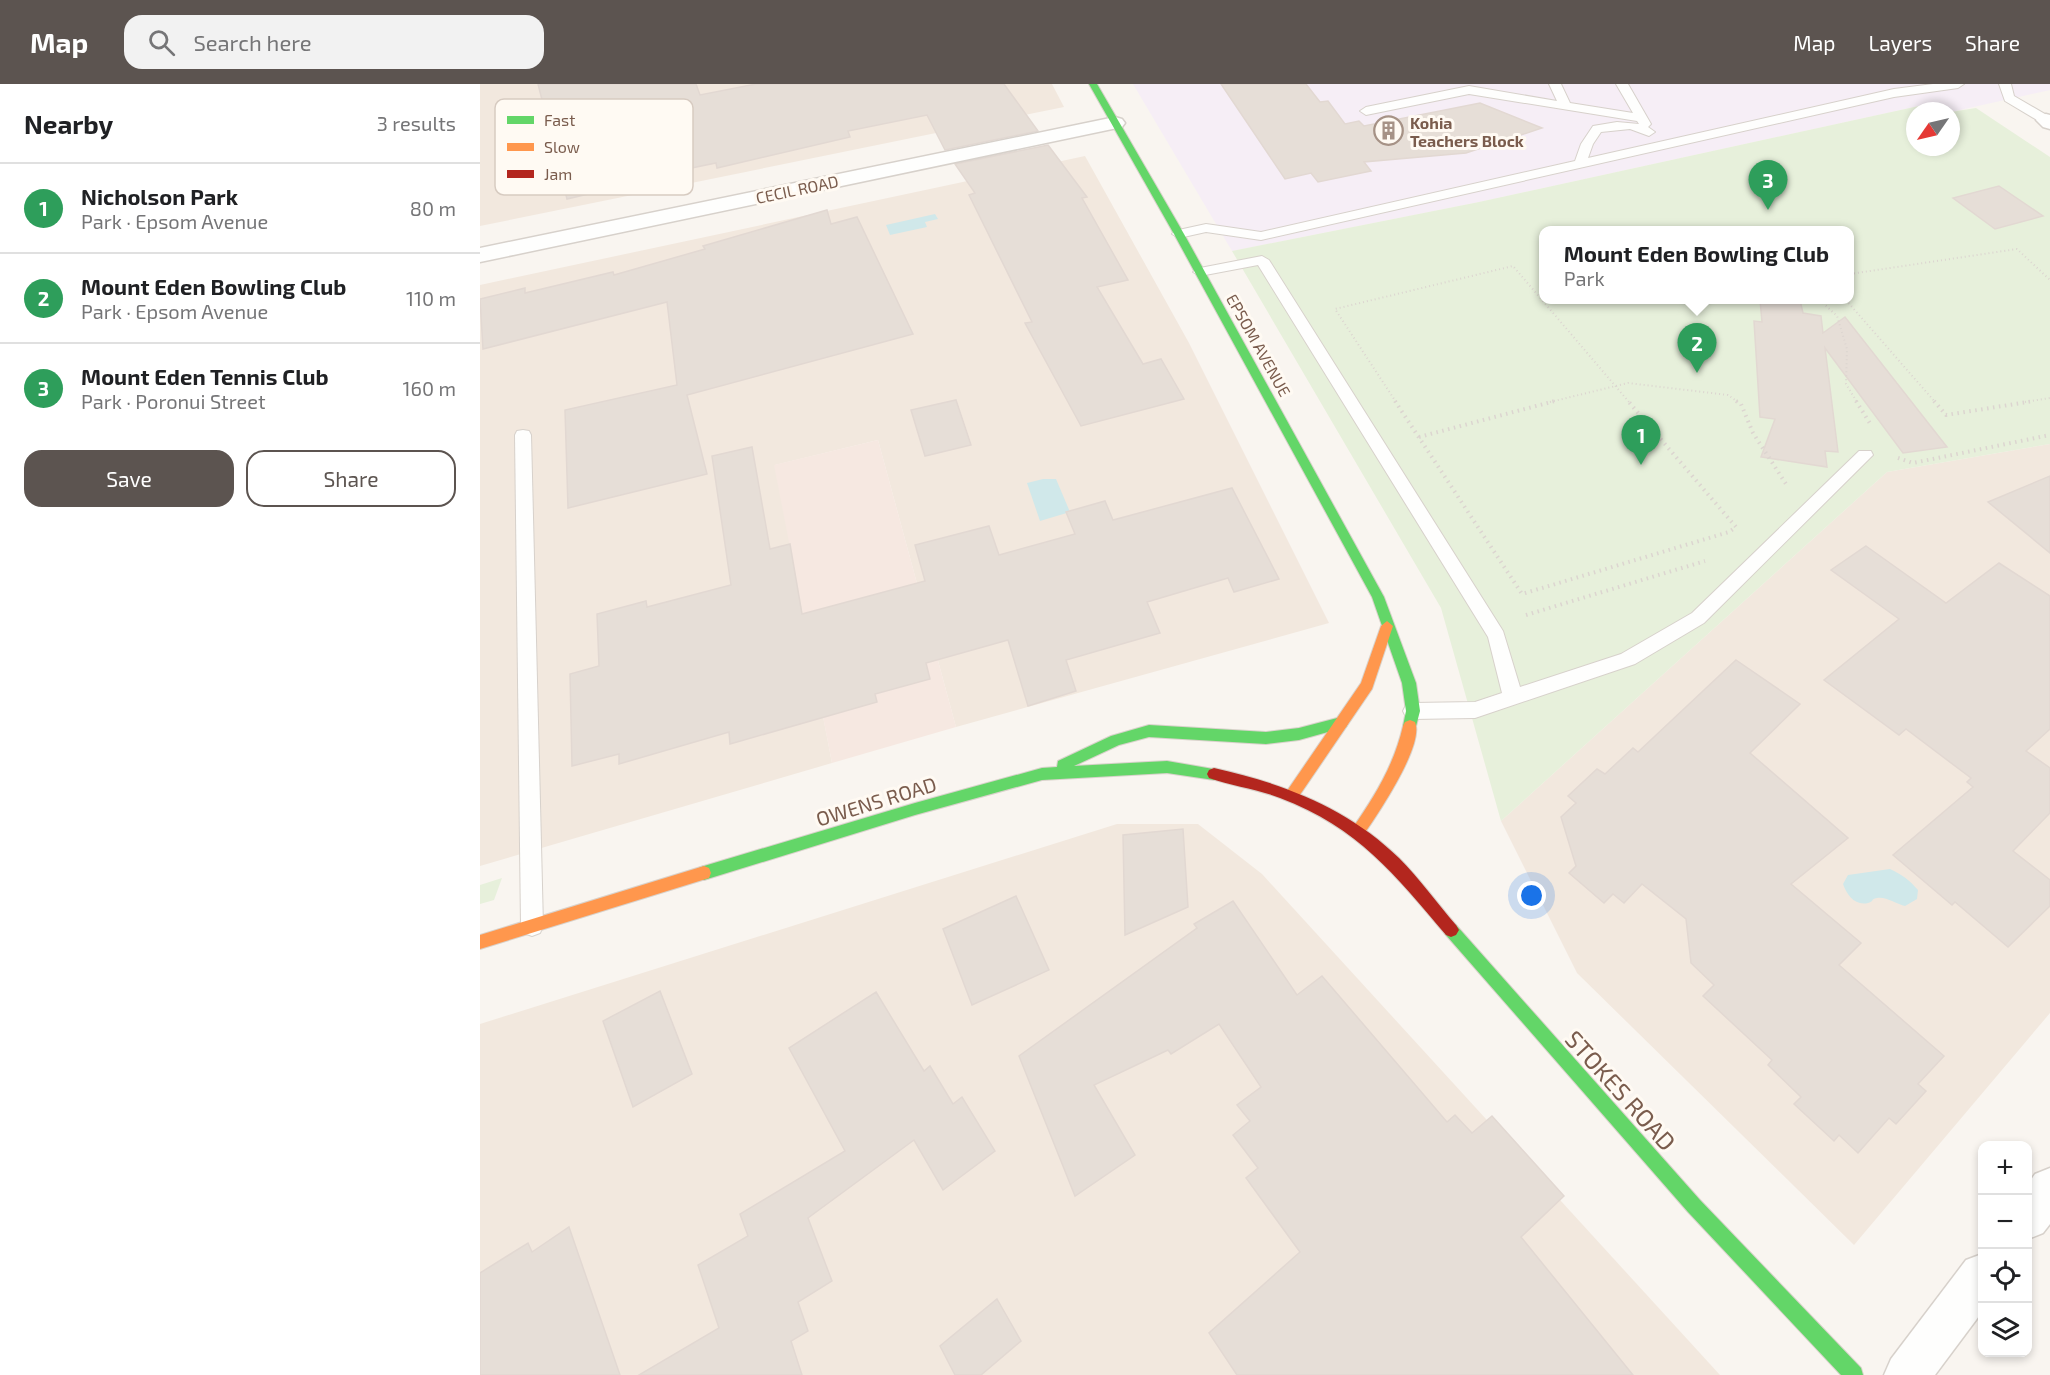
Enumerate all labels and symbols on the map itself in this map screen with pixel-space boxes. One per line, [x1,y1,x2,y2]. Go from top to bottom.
legend [495,99,693,195]
north arrow [1906,102,1960,156]
text: Fast [544,110,575,129]
place label: Kohia Teachers Block [1410,113,1524,150]
building icon: Kohia Teachers Block [1373,115,1405,147]
text: Slow [544,137,580,156]
pin: 3 [1748,160,1788,210]
text: Jam [544,164,572,183]
street label: CECIL ROAD [754,171,840,207]
street label: EPSOM AVENUE [1223,290,1295,400]
pin: 2 [1678,324,1716,373]
pin: 1 [1622,416,1660,465]
street label: OWENS ROAD [813,771,939,831]
your location [1517,881,1546,910]
street label: STOKES ROAD [1560,1024,1682,1156]

